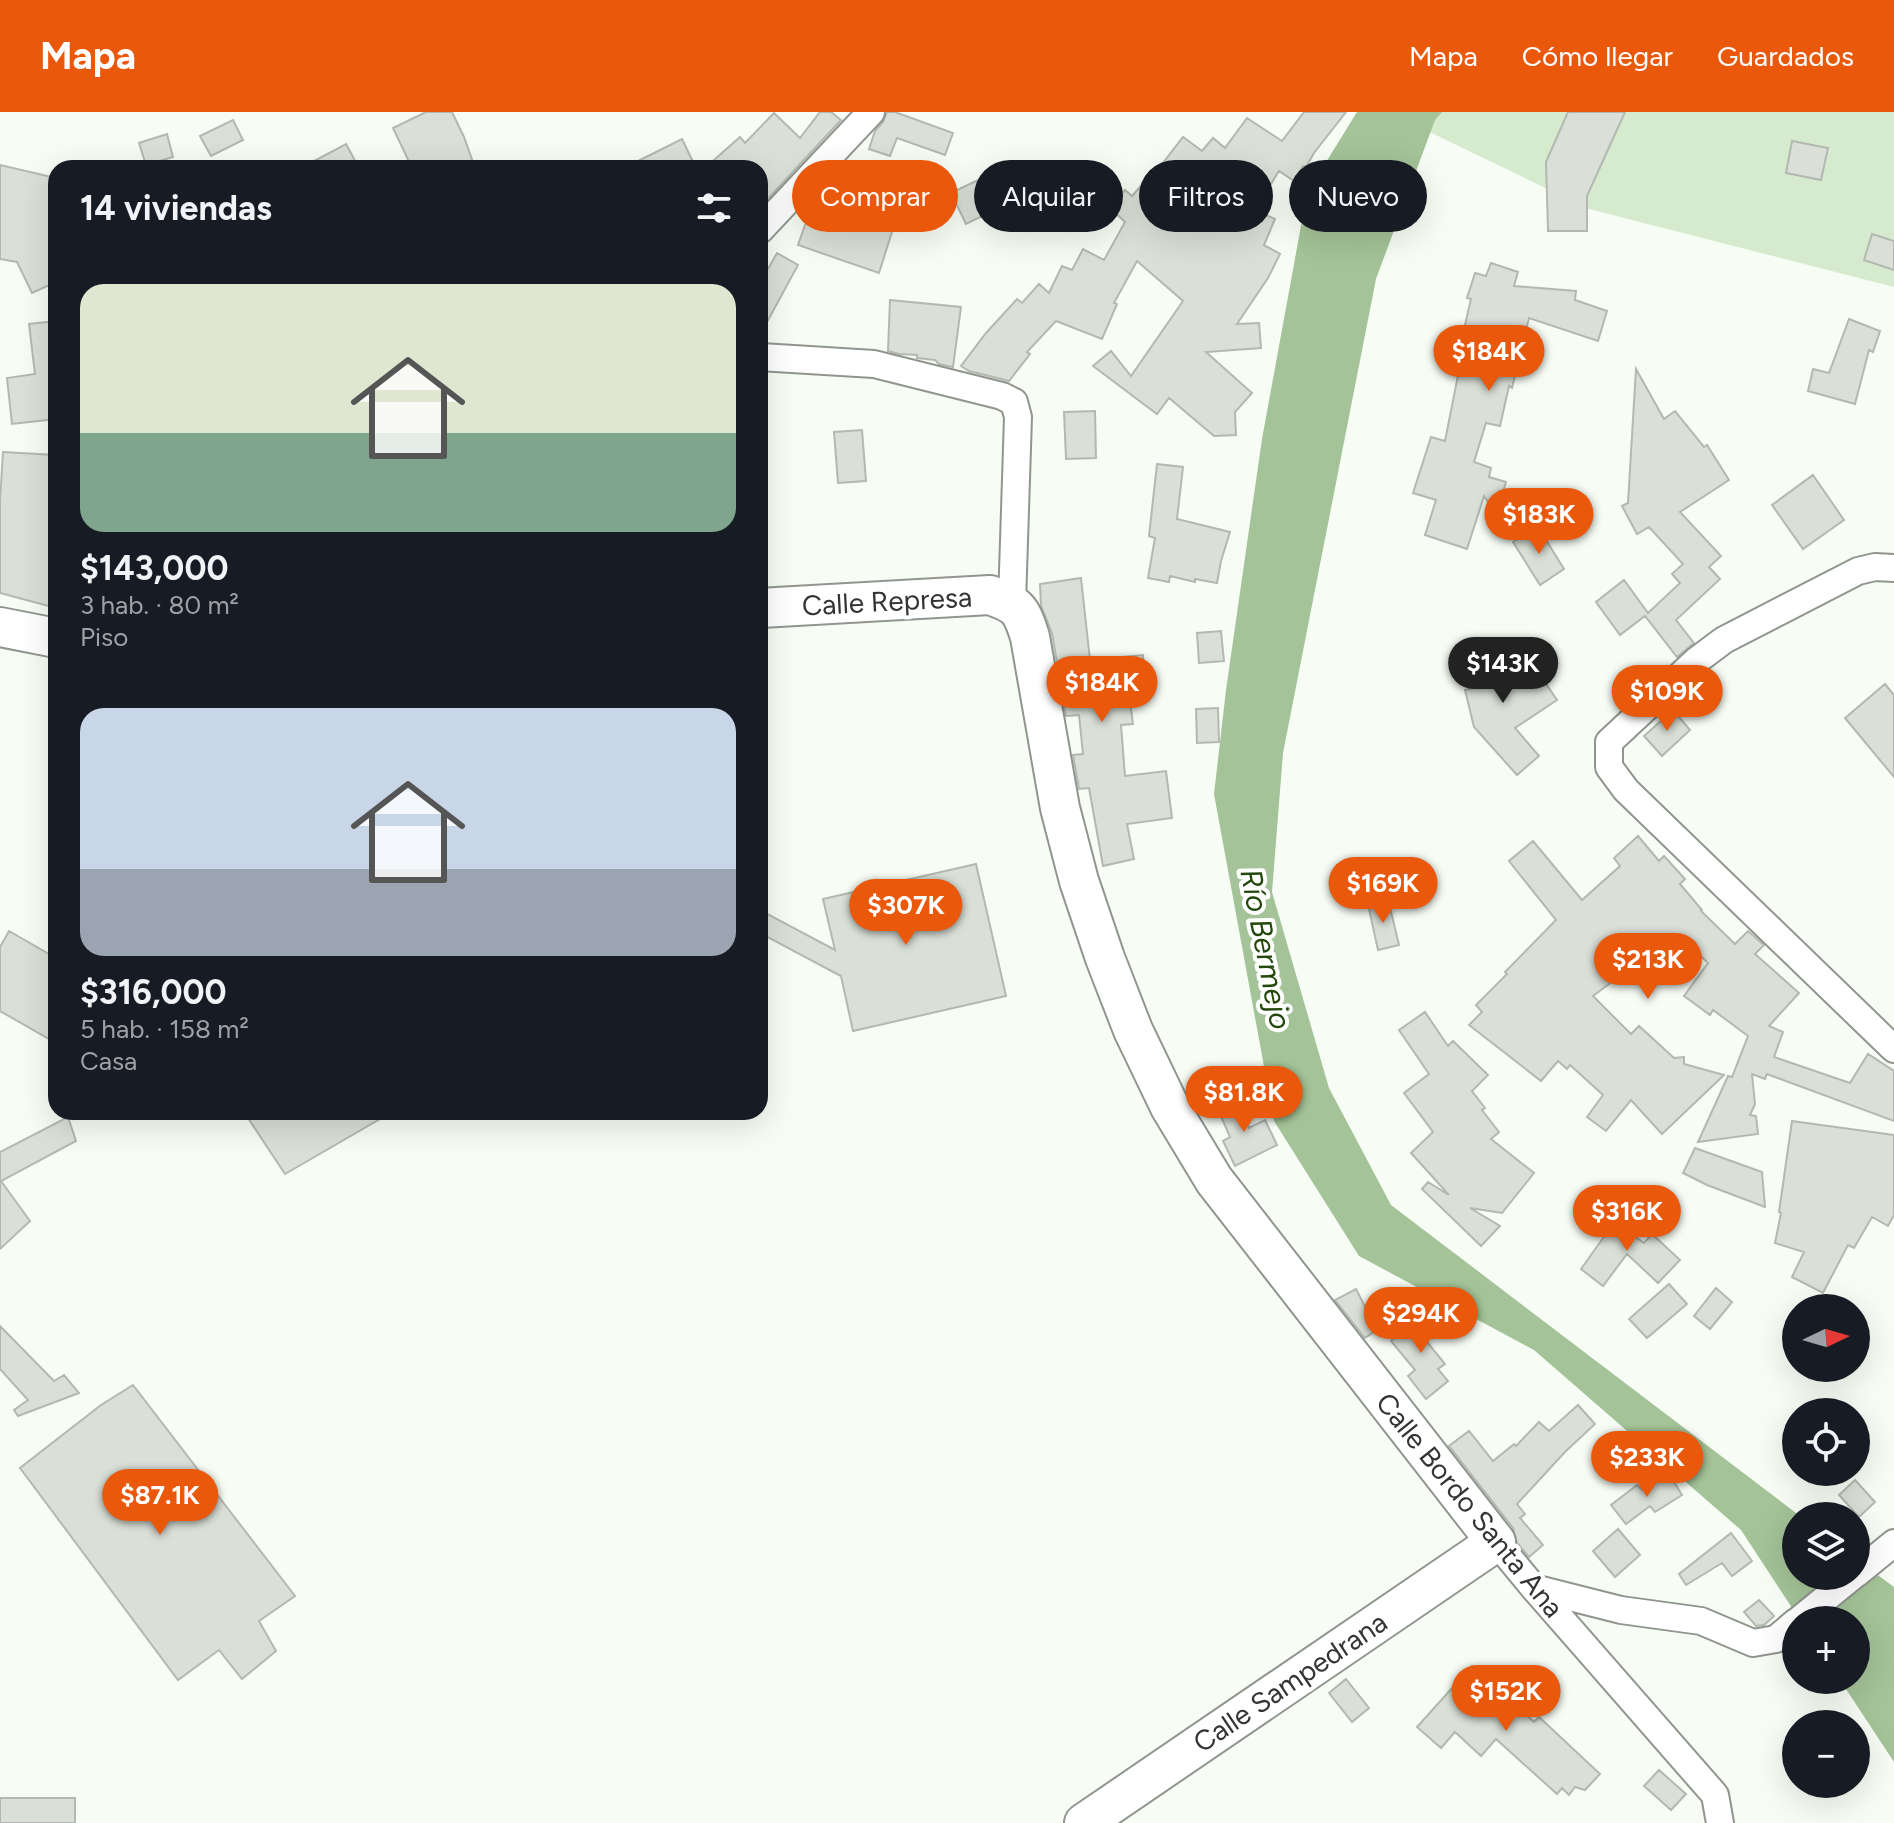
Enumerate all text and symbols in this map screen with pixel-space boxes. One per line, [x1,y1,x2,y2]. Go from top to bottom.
text: Mapa [40,33,136,79]
text: Mapa [1409,39,1478,73]
text: Cómo llegar [1522,39,1673,73]
text: Guardados [1717,39,1854,73]
chip: Comprar [792,160,958,232]
chip: Alquilar [974,160,1123,232]
chip: Filtros [1139,160,1273,232]
chip: Nuevo [1289,160,1427,232]
icon: filters [692,186,736,230]
text: 14 viviendas [80,188,272,229]
pin: $184K [1433,325,1545,393]
text: $184K [1451,335,1527,367]
icon: home [336,336,480,480]
pin: $183K [1483,488,1595,556]
text: $183K [1502,498,1576,530]
text: $143,000 [80,548,228,589]
street label: Calle Represa [801,580,973,622]
text: 3 hab. · 80 m² [80,589,239,621]
text: Piso [80,621,128,653]
pin: $143K [1447,637,1559,705]
text: $143K [1466,647,1540,679]
pin: $184K [1046,656,1158,724]
pin: $109K [1611,665,1723,733]
text: $184K [1064,666,1140,698]
text: $109K [1630,675,1704,707]
icon: home [336,760,480,904]
pin: $169K [1327,857,1439,925]
water label: Río Bermejo [1232,866,1300,1032]
text: $169K [1347,867,1419,899]
pin: $307K [850,879,962,947]
text: $307K [867,889,945,921]
pin: $213K [1592,933,1704,1001]
text: $213K [1612,943,1684,975]
text: $316,000 [80,972,227,1013]
text: 5 hab. · 158 m² [80,1013,249,1045]
text: Casa [80,1045,137,1077]
pin: $81.8K [1179,1066,1309,1134]
text: $81.8K [1204,1076,1284,1108]
pin: $316K [1571,1185,1683,1253]
text: $316K [1591,1195,1663,1227]
pin: $294K [1365,1287,1477,1355]
north arrow [1782,1294,1870,1382]
map controls [1782,1294,1870,1798]
text: $294K [1382,1297,1460,1329]
street label: Calle Bordo Santa Ana [1369,1386,1571,1624]
button: locate [1782,1398,1870,1486]
pin: $233K [1591,1431,1703,1499]
text: $233K [1609,1441,1685,1473]
pin: $87.1K [95,1469,225,1537]
text: $87.1K [120,1479,200,1511]
button: layers [1782,1502,1870,1590]
street label: Calle Sampedrana [1187,1605,1393,1759]
button: + [1782,1606,1870,1694]
pin: $152K [1450,1665,1562,1733]
text: $152K [1470,1675,1542,1707]
button: − [1782,1710,1870,1798]

